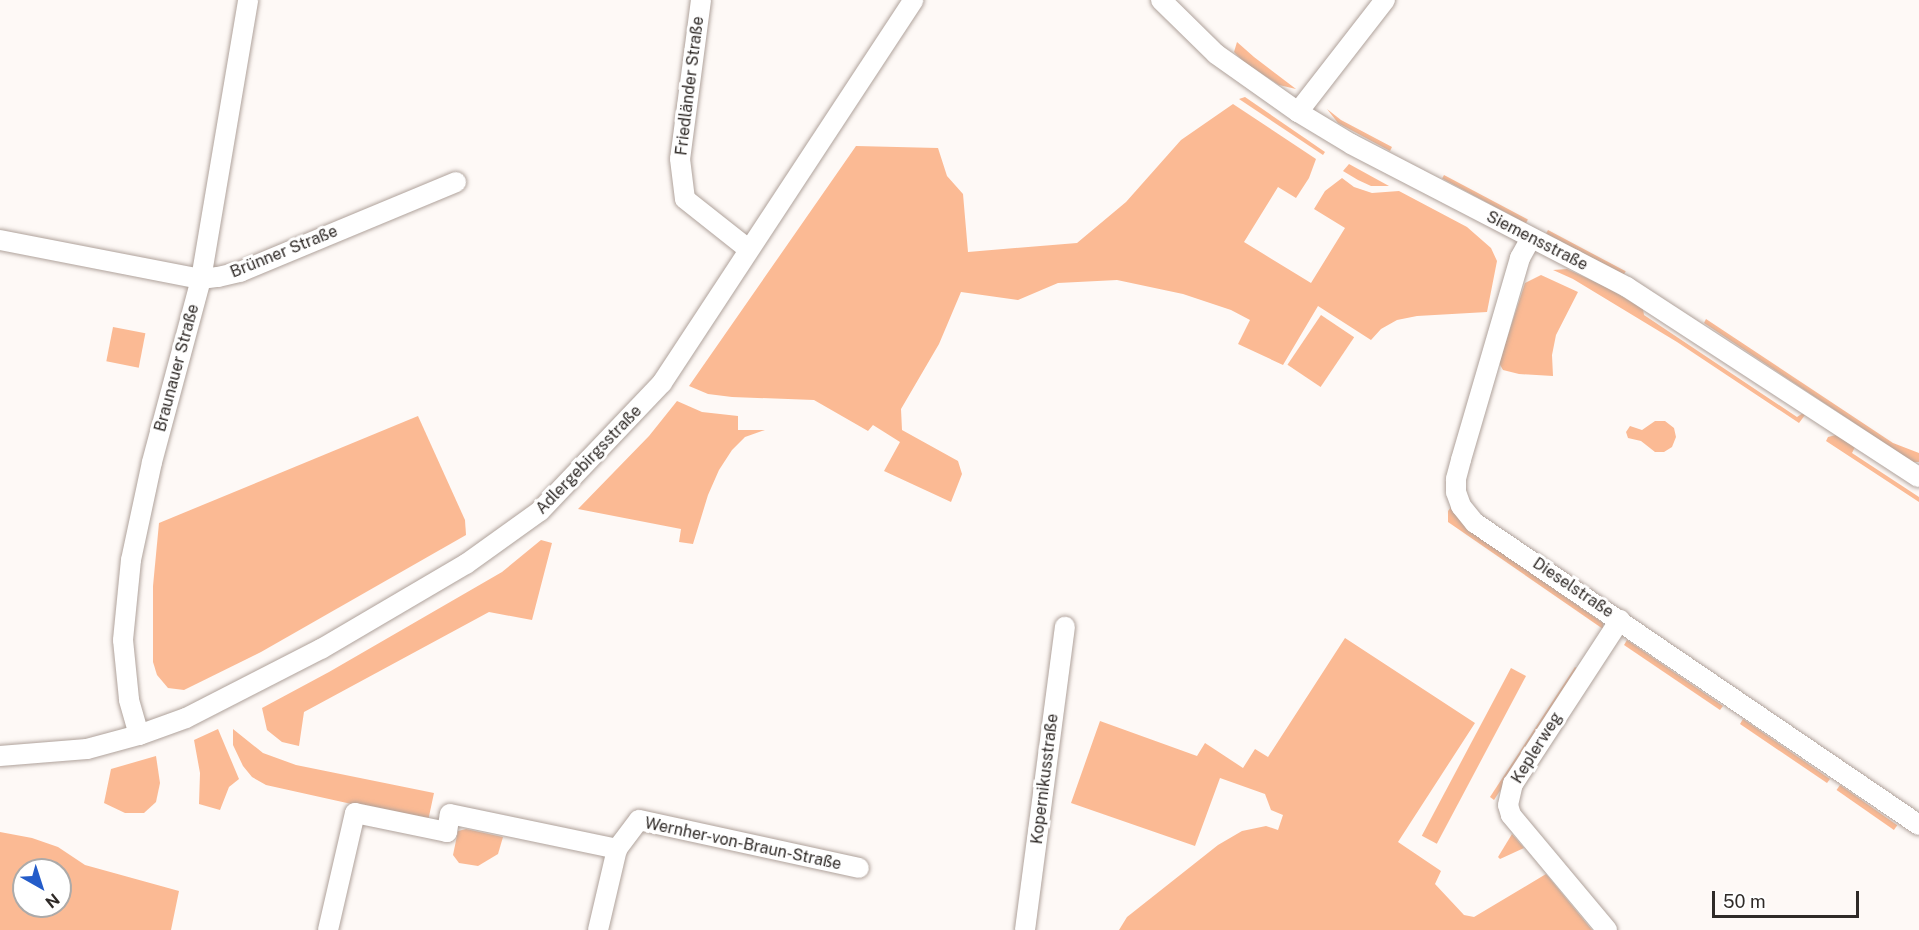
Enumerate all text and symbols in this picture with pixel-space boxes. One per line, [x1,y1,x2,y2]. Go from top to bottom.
street label: Friedländer Straße [672,15,708,157]
street label: Siemensstraße [1483,207,1591,275]
street label: Brünner Straße [228,222,340,282]
street label: Braunauer Straße [151,302,203,434]
street label: Adlergebirgsstraße [532,402,646,518]
street label: Dieselstraße [1529,554,1617,622]
street label: Keplerweg [1508,709,1566,787]
street label: Kopernikusstraße [1027,713,1063,845]
street label: Wernher-von-Braun-Straße [643,814,843,874]
north arrow [12,858,72,918]
scale bar [1715,879,1862,917]
text: N [42,889,63,912]
text: 50 m [1723,891,1766,912]

